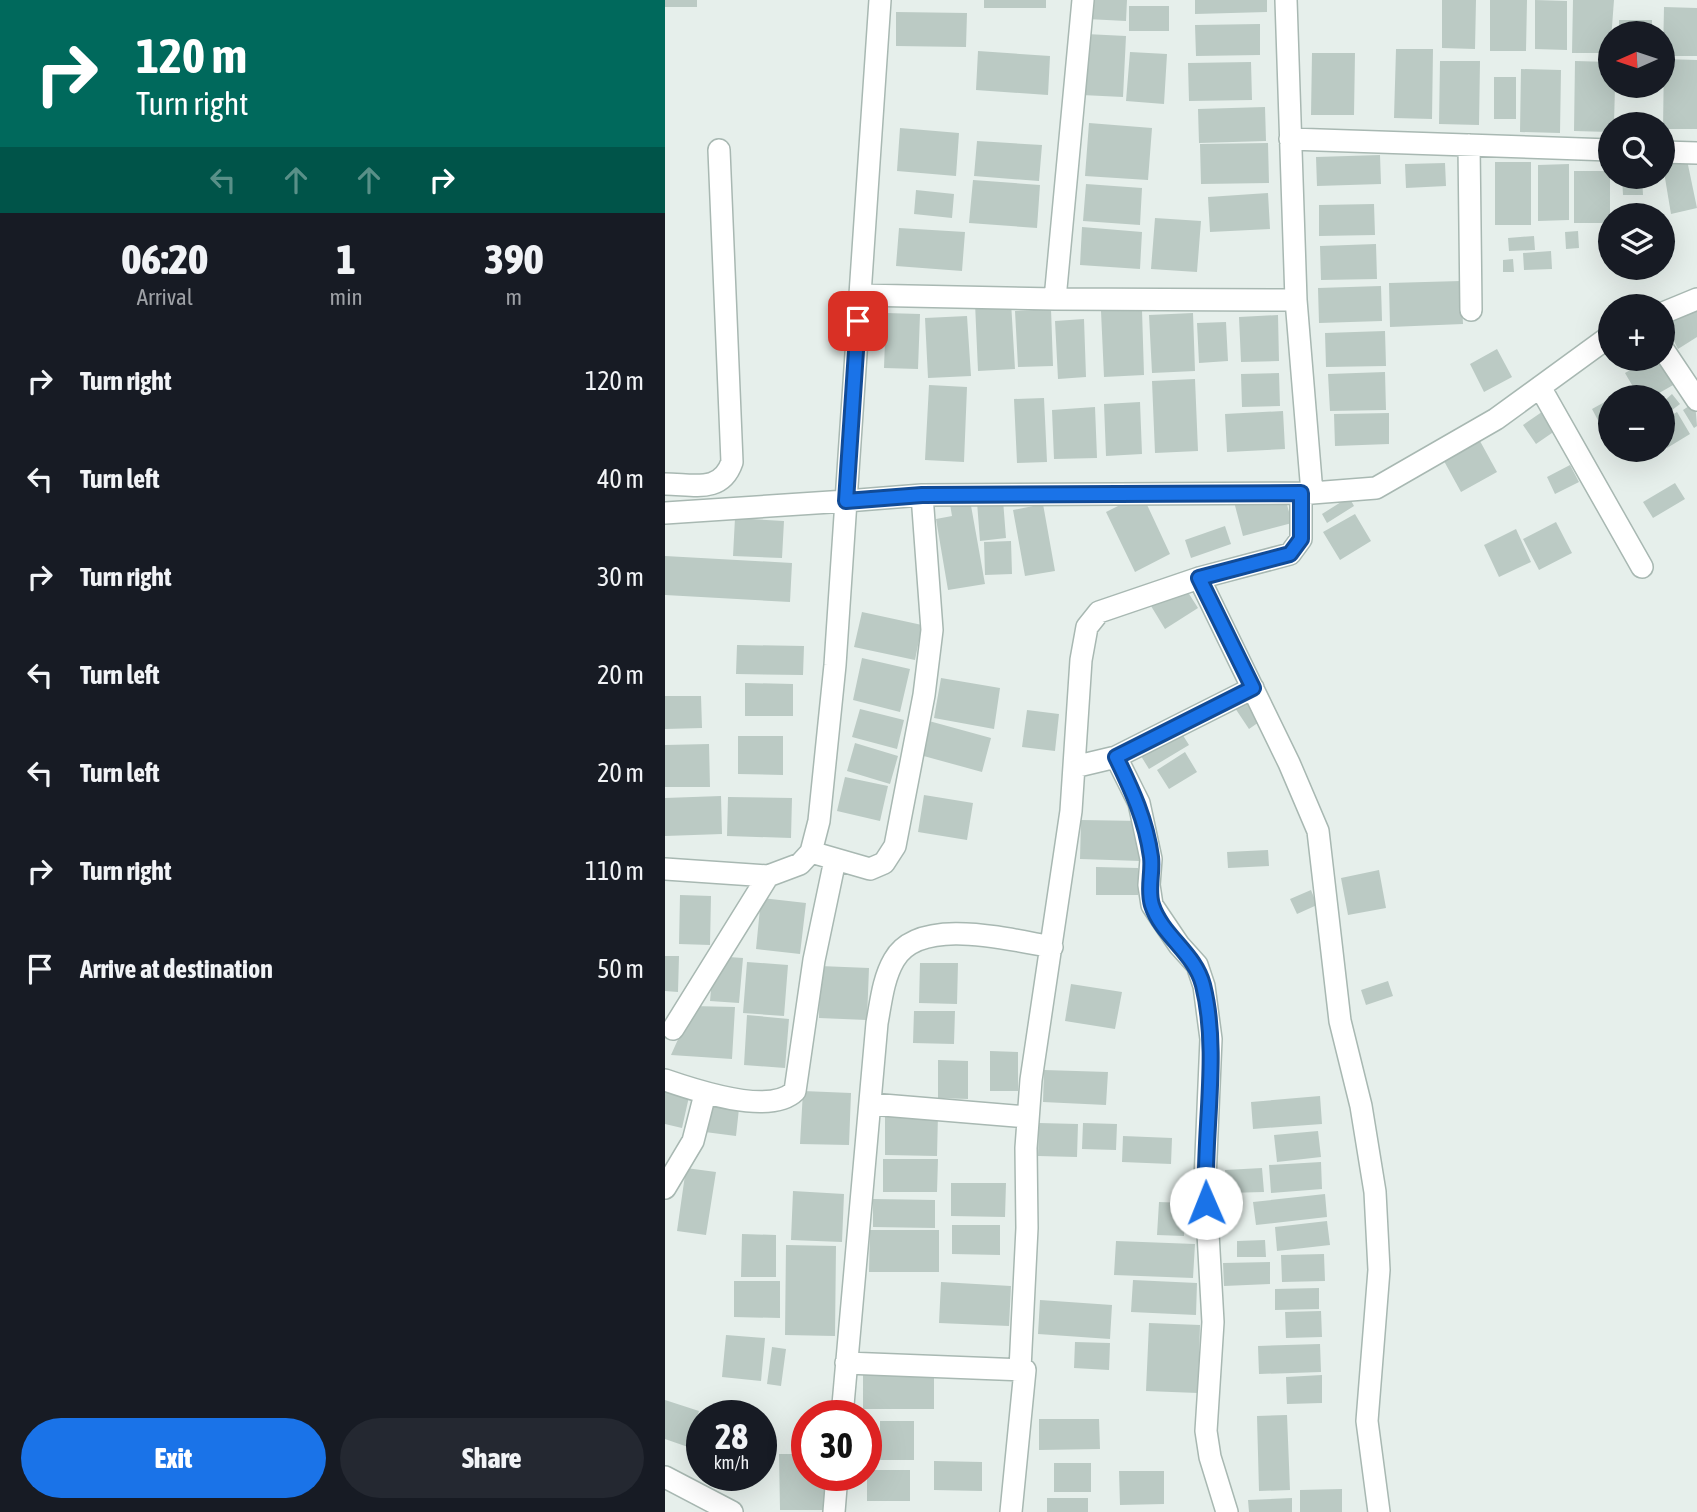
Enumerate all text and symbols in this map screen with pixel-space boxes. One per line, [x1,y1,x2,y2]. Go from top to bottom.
north arrow [1598,21,1675,98]
map controls [1598,21,1675,462]
text: 120 m [136,27,247,83]
icon: right [21,28,112,119]
text: Turn right [136,85,249,122]
button: search [1598,112,1675,189]
icon: left [204,161,242,199]
icon: ahead [277,161,315,199]
icon: ahead [350,161,388,199]
icon: right [423,161,461,199]
button: layers [1598,203,1675,280]
text: 06:20 [122,235,208,283]
text: 1 [336,235,356,283]
text: 390 [484,235,543,283]
text: Arrival [137,284,193,310]
text: min [330,284,363,310]
text: m [506,284,522,310]
pin [828,291,888,351]
button: + [1598,294,1675,371]
icon: arrive [839,302,877,340]
icon: right [21,362,59,400]
text: Turn right [80,366,171,396]
text: 120 m [585,366,644,396]
button: − [1598,385,1675,462]
icon: left [21,460,59,498]
text: Turn left [80,464,160,494]
text: 40 m [597,464,644,494]
icon: right [21,558,59,596]
text: Turn right [80,562,171,592]
text: 30 m [597,562,644,592]
icon: left [21,656,59,694]
text: Turn left [80,660,160,690]
text: 20 m [597,660,644,690]
icon: left [21,754,59,792]
text: Turn left [80,758,160,788]
text: 20 m [597,758,644,788]
icon: right [21,852,59,890]
text: Turn right [80,856,171,886]
text: 110 m [585,856,644,886]
icon: arrive [21,950,59,988]
text: Arrive at destination [80,954,273,984]
text: 50 m [597,954,644,984]
position arrow [1169,1166,1243,1240]
speed limit sign: 30 [791,1400,882,1491]
text: 28 [715,1416,748,1456]
button: Exit [21,1418,326,1498]
button: Share [340,1418,644,1498]
text: km/h [714,1452,749,1473]

